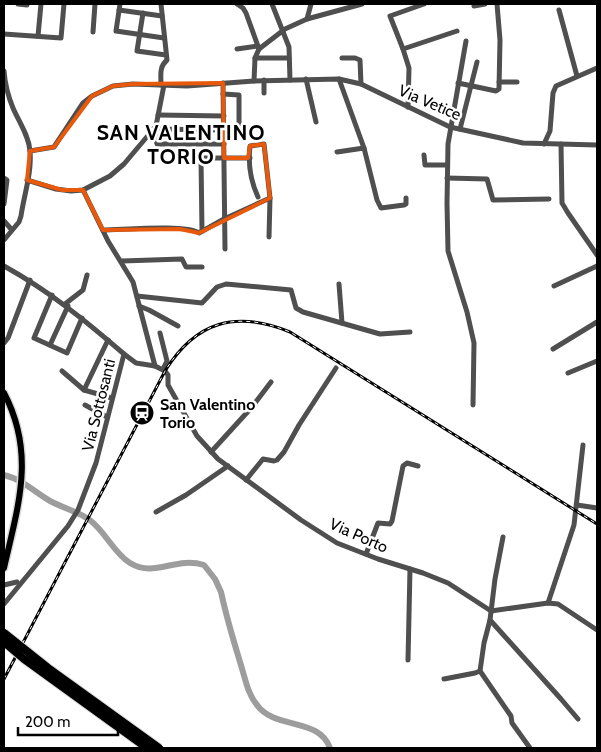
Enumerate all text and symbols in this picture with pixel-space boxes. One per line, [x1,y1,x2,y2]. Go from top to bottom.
street label: Via Vetice [396,81,464,124]
district label: SAN VALENTINO TORIO [97,120,265,169]
street label: Via Sottosanti [78,357,119,453]
place label: San Valentino Torio [160,395,255,432]
station icon: San Valentino Torio [129,400,155,426]
street label: Via Porto [327,514,391,557]
scale bar [18,704,118,736]
text: 200 m [25,713,70,731]

